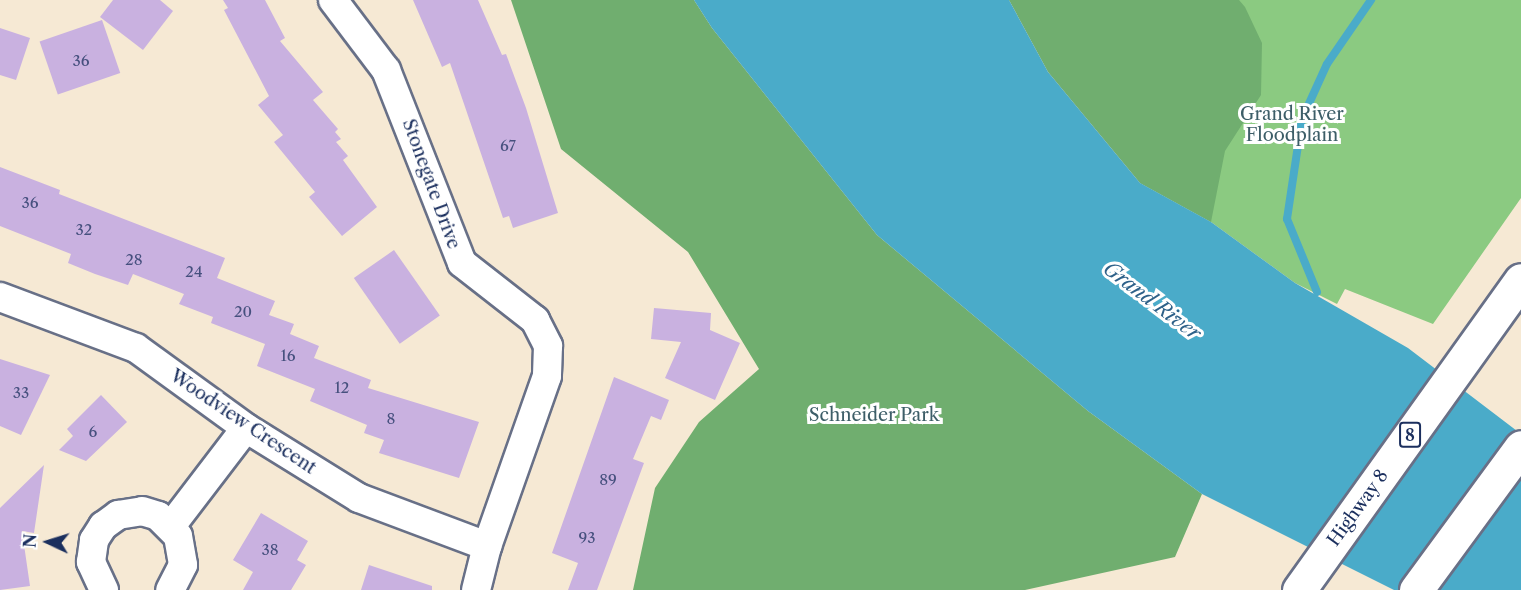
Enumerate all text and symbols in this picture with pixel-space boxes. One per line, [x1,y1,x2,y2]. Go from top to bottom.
house number: 36 [72,52,90,70]
park label: Grand River Floodplain [1240,104,1344,146]
street label: Stonegate Drive [398,116,464,252]
house number: 67 [500,137,516,155]
house number: 36 [21,194,39,212]
house number: 32 [76,221,92,239]
house number: 28 [125,251,143,269]
water label: Grand River [1099,257,1205,345]
house number: 24 [185,263,203,281]
house number: 20 [234,303,252,321]
house number: 16 [280,347,296,365]
street label: Woodview Crescent [166,365,320,479]
house number: 12 [335,379,349,397]
house number: 33 [13,384,29,402]
park label: Schneider Park [809,404,939,426]
house number: 8 [387,410,395,428]
road number: 8 [1398,422,1422,448]
house number: 6 [89,423,97,441]
street label: Highway 8 [1323,465,1393,551]
house number: 89 [599,471,617,489]
north arrow [18,512,78,572]
house number: 93 [578,529,596,547]
text: N [20,533,41,548]
house number: 38 [261,541,279,559]

